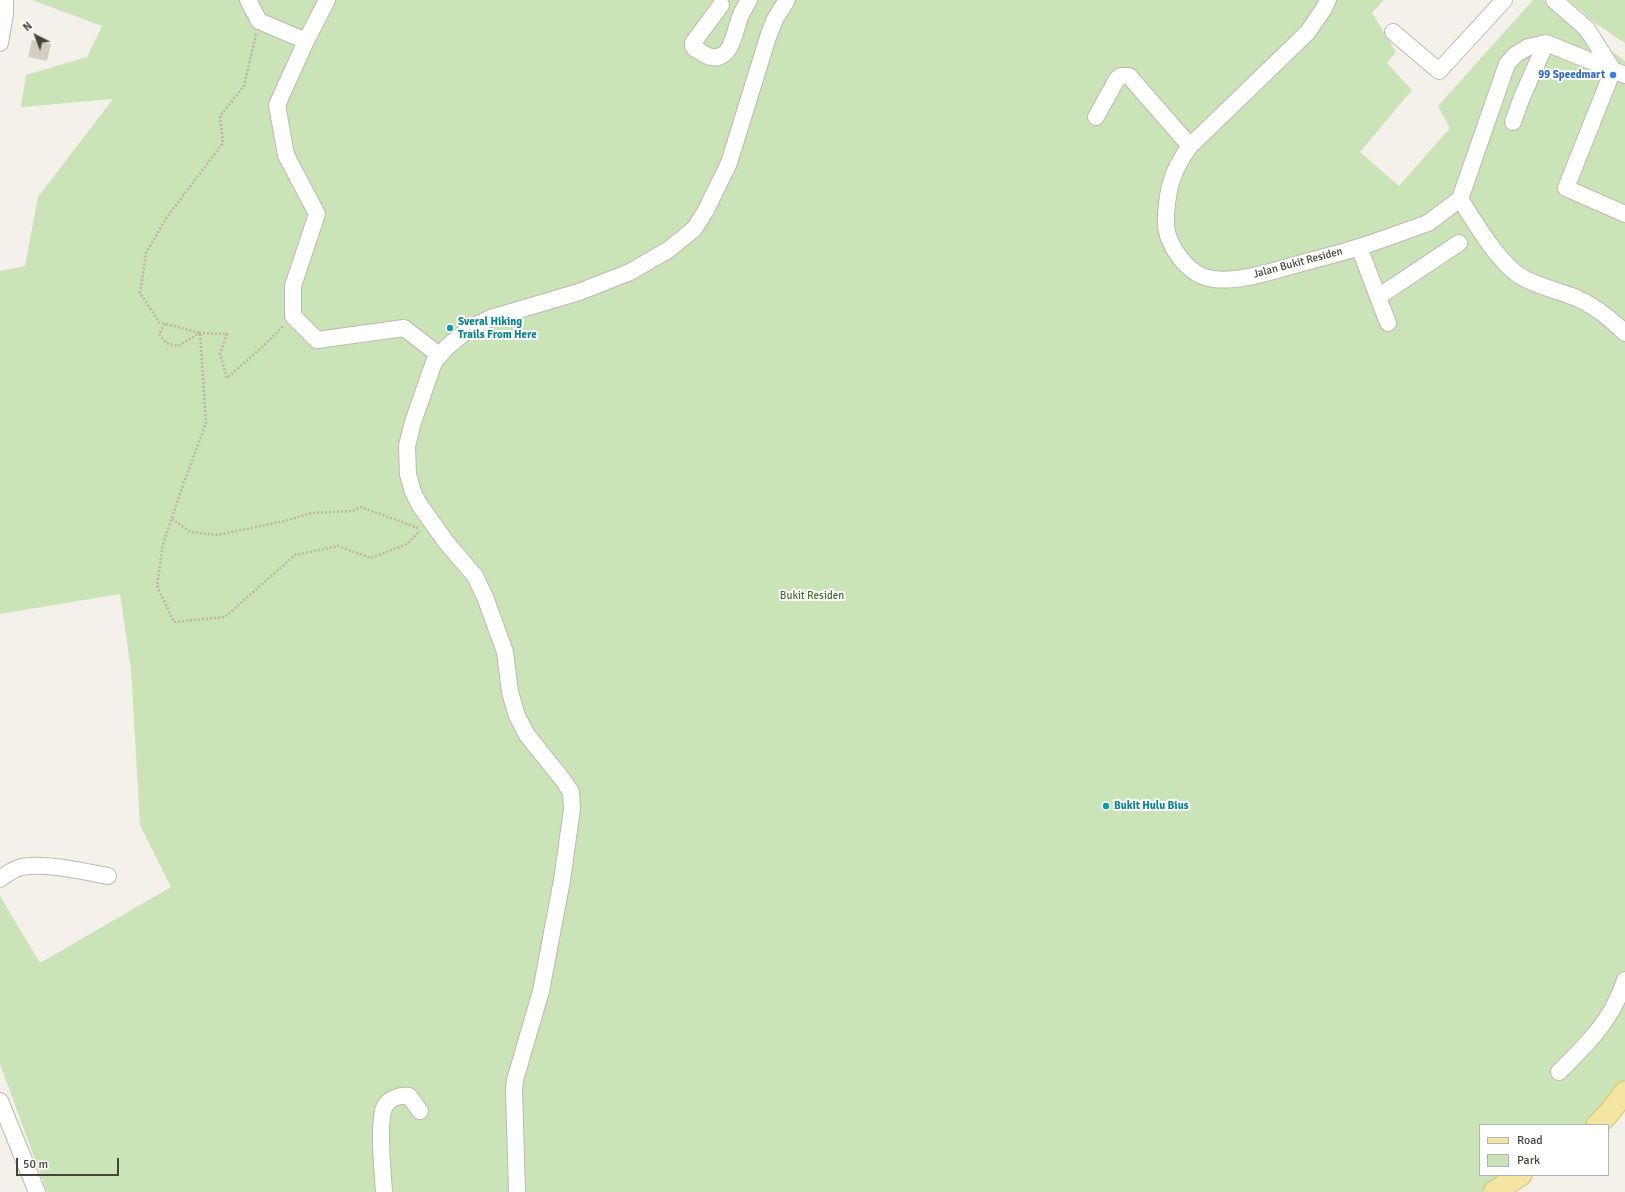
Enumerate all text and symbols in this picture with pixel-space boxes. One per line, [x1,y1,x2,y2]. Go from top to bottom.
north arrow [16,16,56,56]
text: N [20,19,35,34]
place label: 99 Speedmart [1538,68,1605,82]
marker: 99 Speedmart [1608,70,1618,80]
street label: Jalan Bukit Residen [1252,245,1344,281]
place label: Sveral Hiking Trails From Here [458,315,537,341]
marker: Sveral Hiking Trails From Here [445,323,455,333]
park label: Bukit Residen [780,589,844,603]
place label: Bukit Hulu Bius [1114,799,1189,813]
marker: Bukit Hulu Bius [1101,801,1111,811]
legend [1479,1124,1609,1176]
text: Road [1517,1133,1543,1148]
scale bar [18,1150,121,1176]
text: Park [1517,1153,1540,1168]
text: 50 m [23,1157,48,1172]

